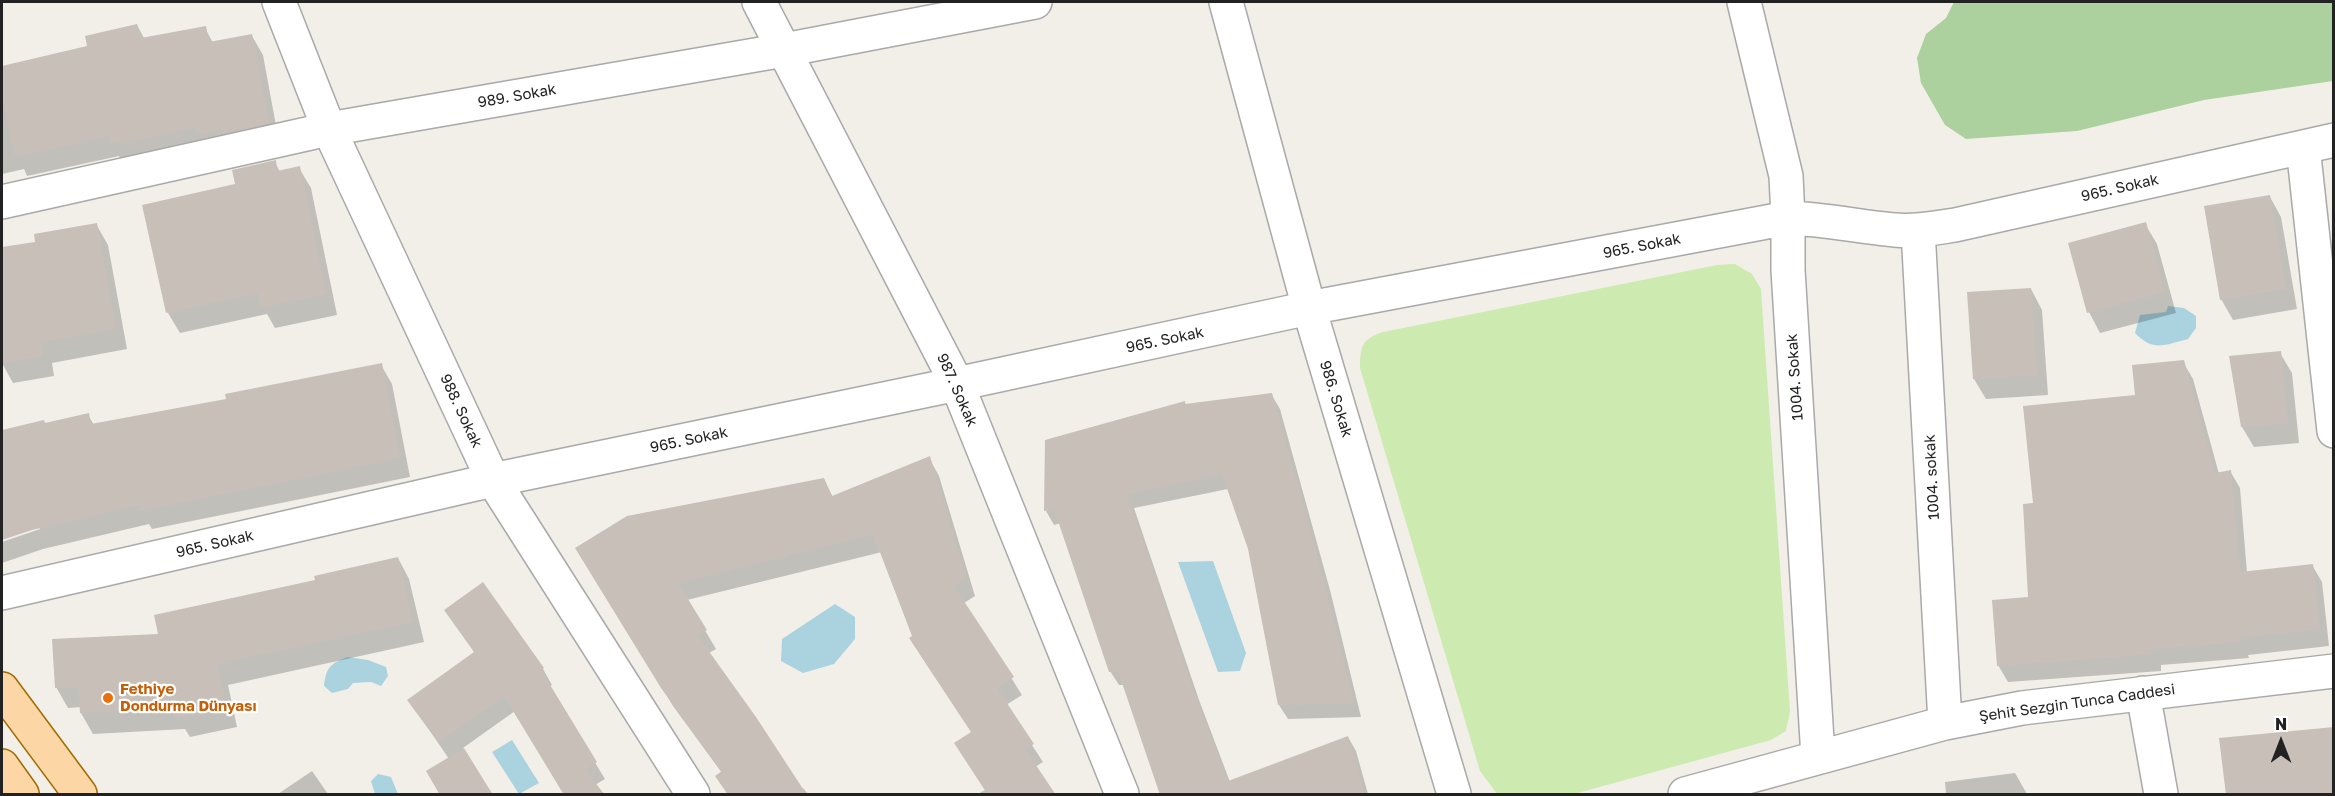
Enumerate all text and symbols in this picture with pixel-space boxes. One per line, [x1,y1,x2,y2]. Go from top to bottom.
street label: 989. Sokak [476,80,558,112]
street label: 965. Sokak [2080,170,2160,206]
street label: 965. Sokak [1602,230,1682,262]
street label: 965. Sokak [1125,323,1205,357]
street label: 1004. Sokak [1783,333,1807,421]
street label: 987. Sokak [933,351,981,429]
street label: 986. Sokak [1316,358,1356,440]
street label: 988. Sokak [436,371,486,451]
street label: 965. Sokak [649,423,729,457]
street label: 1004. sokak [1921,434,1943,520]
street label: 965. Sokak [175,526,255,562]
place label: Fethiye Dondurma Dünyası [120,680,257,715]
street label: Şehit Sezgin Tunca Caddesi [1978,680,2176,726]
marker: Fethiye Dondurma Dünyası [101,691,115,705]
north arrow [2251,712,2311,772]
text: N [2275,714,2287,734]

